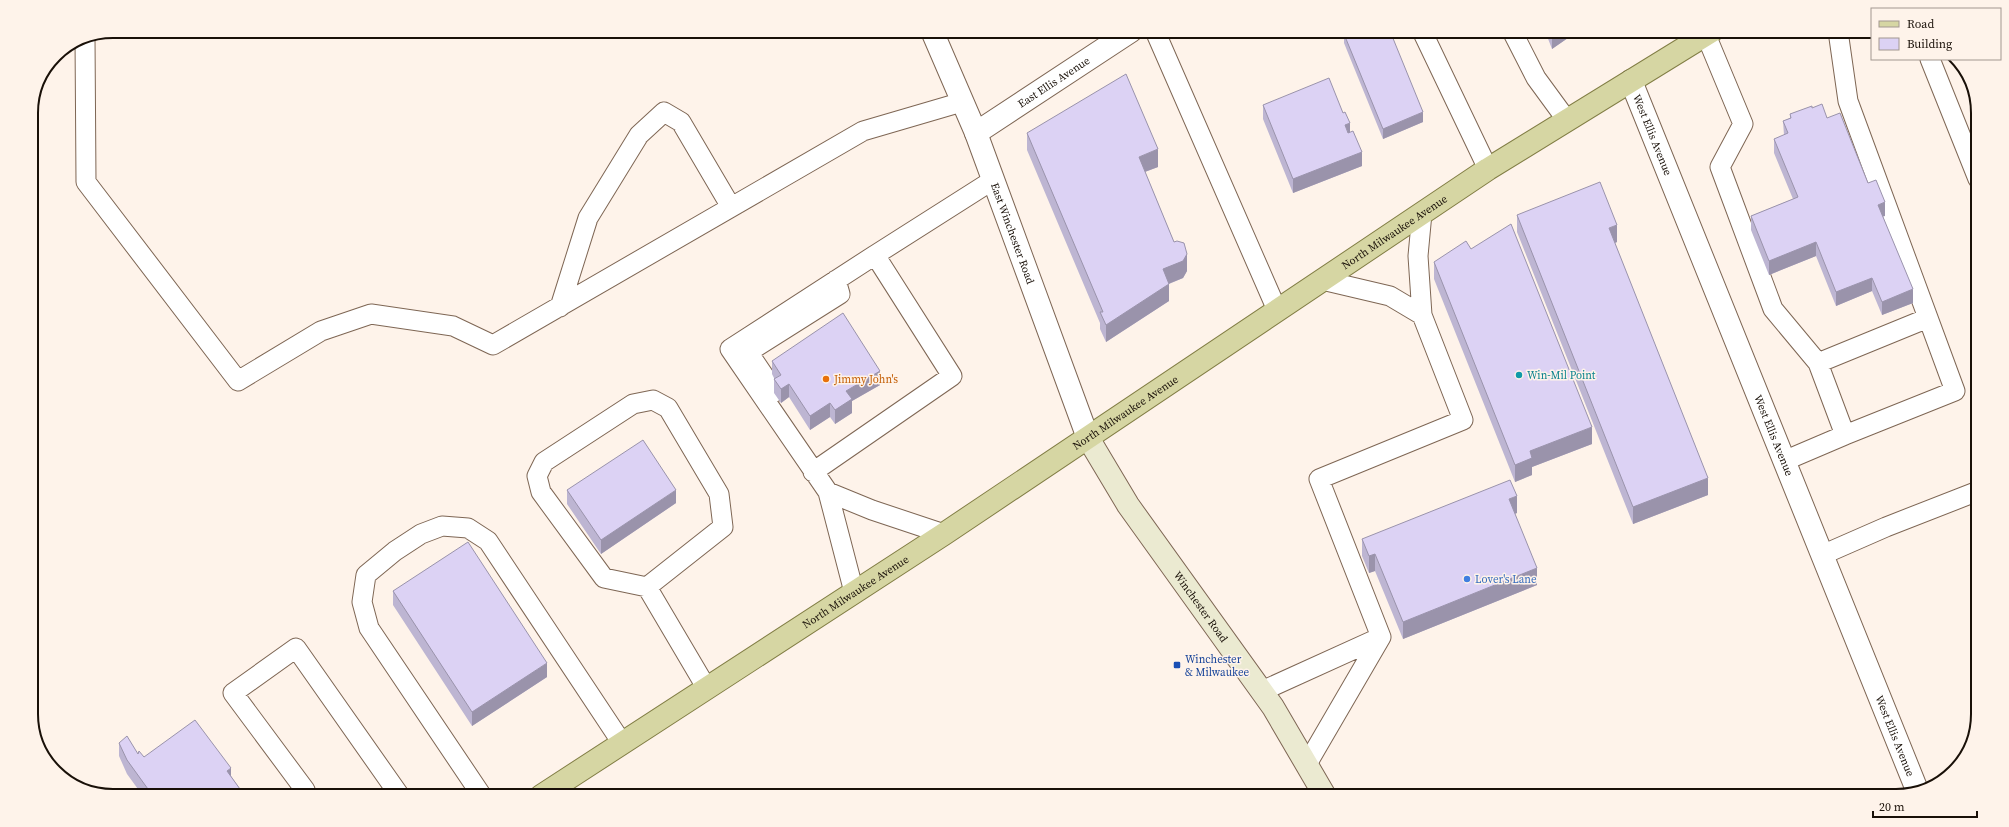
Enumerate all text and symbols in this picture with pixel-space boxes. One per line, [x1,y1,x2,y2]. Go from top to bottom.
legend [1871,8,2001,60]
text: Road [1907,16,1934,32]
text: Building [1907,36,1952,52]
street label: East Ellis Avenue [1015,53,1093,111]
street label: West Ellis Avenue [1629,92,1675,178]
street label: East Winchester Road [987,181,1038,287]
street label: North Milwaukee Avenue [1339,191,1451,273]
place label: Win-Mil Point [1527,368,1596,383]
marker: Win-Mil Point [1514,370,1524,380]
place label: Jimmy John's [833,372,898,387]
street label: North Milwaukee Avenue [1070,372,1182,454]
marker: Jimmy John's [821,374,831,384]
street label: West Ellis Avenue [1750,393,1797,479]
street label: North Milwaukee Avenue [800,552,912,632]
street label: Winchester Road [1170,568,1231,646]
place label: Lover's Lane [1475,572,1537,587]
marker: Lover's Lane [1462,574,1472,584]
place label: Winchester & Milwaukee [1185,652,1249,680]
marker: Winchester & Milwaukee [1172,660,1182,670]
street label: West Ellis Avenue [1872,693,1918,779]
scale bar [1873,793,1977,819]
text: 20 m [1879,799,1905,815]

